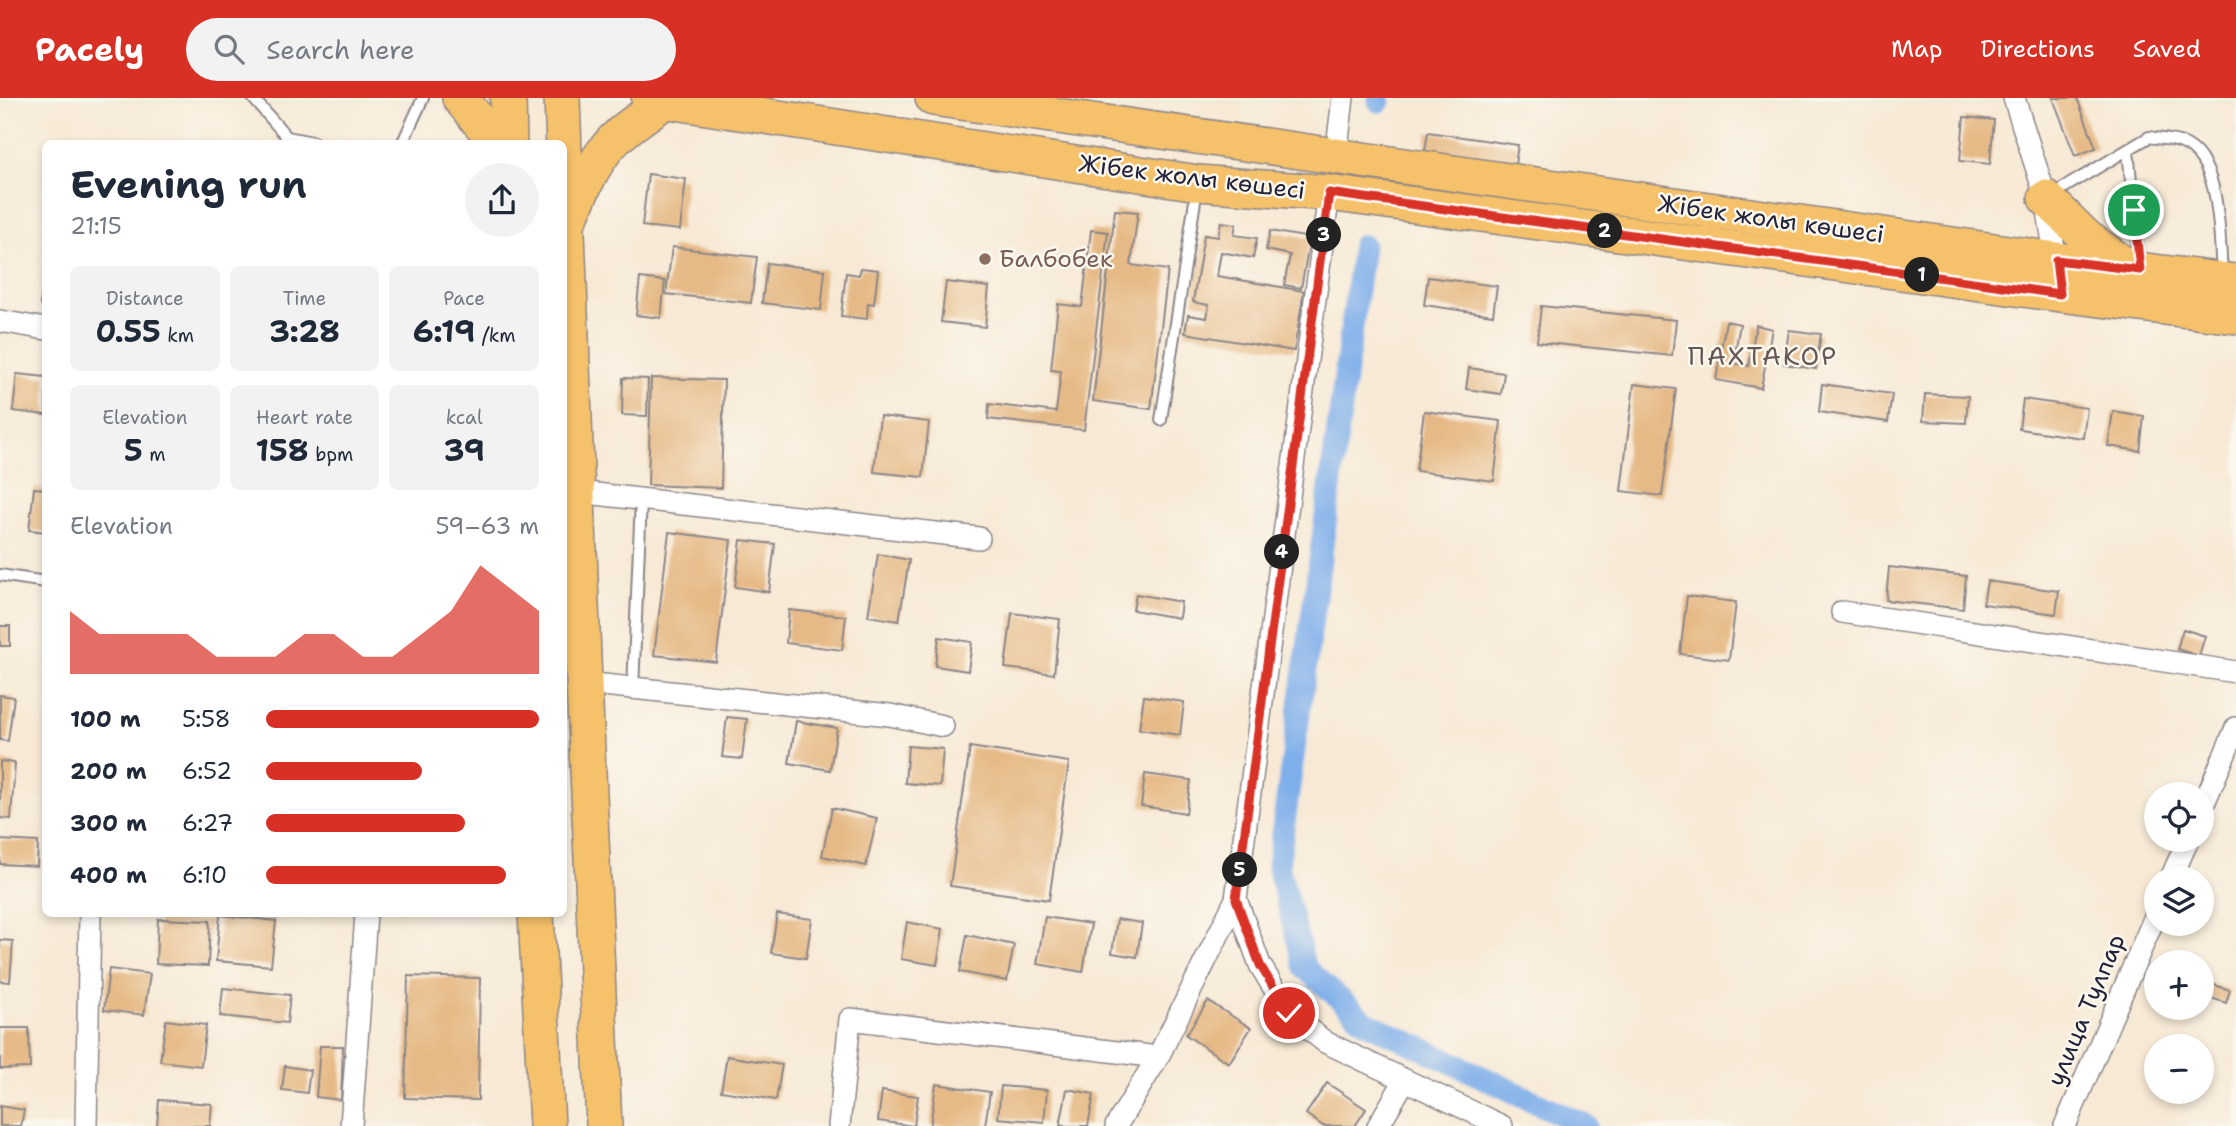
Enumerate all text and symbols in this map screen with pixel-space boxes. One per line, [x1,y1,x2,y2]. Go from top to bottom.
search box [186,18,676,81]
text: Pacely [35,27,144,72]
icon: search [210,30,248,68]
text: Search here [266,32,415,67]
text: Map [1891,33,1942,65]
text: Directions [1980,33,2095,65]
text: Saved [2133,33,2201,65]
street label: Жібек жолы көшесі [1077,147,1307,207]
text: Evening run [70,159,307,210]
button: share [465,163,539,237]
pin [2104,180,2164,240]
street label: Жібек жолы көшесі [1656,187,1886,251]
icon: arrive [2115,191,2153,229]
text: 21:15 [70,211,122,241]
pin: 2 [1588,214,1622,248]
pin: 3 [1306,218,1342,252]
text: 2 [1598,218,1611,243]
text: 3 [1317,222,1330,247]
place label: Балбобек [999,243,1113,275]
marker: Балбобек [977,251,993,267]
pin: 1 [1904,258,1940,292]
text: 1 [1917,262,1926,287]
text: Distance [106,286,184,311]
text: Time [283,286,326,311]
text: Pace [443,286,485,311]
text: 0.55 [96,311,161,352]
text: 3:28 [269,311,340,352]
text: 6:19 [413,311,475,352]
text: km [161,323,194,348]
text: /km [475,323,516,348]
district label: ПАХТАКОР [1688,338,1838,373]
text: Elevation [102,405,187,430]
text: Heart rate [256,405,353,430]
text: kcal [446,405,483,430]
text: 5 [124,430,143,471]
text: 158 [256,430,309,471]
text: 39 [444,430,485,471]
text: m [143,442,166,467]
text: bpm [309,442,353,467]
text: Elevation [70,511,173,541]
text: 59–63 m [435,511,539,541]
pin: 4 [1264,534,1300,570]
text: 4 [1275,539,1288,564]
text: 100 m [70,704,141,734]
text: 5:58 [182,704,231,734]
text: 200 m [70,756,147,786]
text: 6:52 [182,756,232,786]
map controls [2144,782,2214,1104]
button: locate [2144,782,2214,852]
text: 300 m [70,808,147,838]
text: 6:27 [182,808,233,838]
pin: 5 [1222,852,1258,888]
text: 5 [1234,857,1245,882]
text: 400 m [70,860,147,890]
text: 6:10 [182,860,227,890]
button: layers [2144,866,2214,936]
street label: улица Тулпар [2040,929,2132,1091]
button: + [2144,950,2214,1020]
pin [1259,983,1319,1043]
icon: check [1270,994,1308,1032]
button: − [2144,1034,2214,1104]

